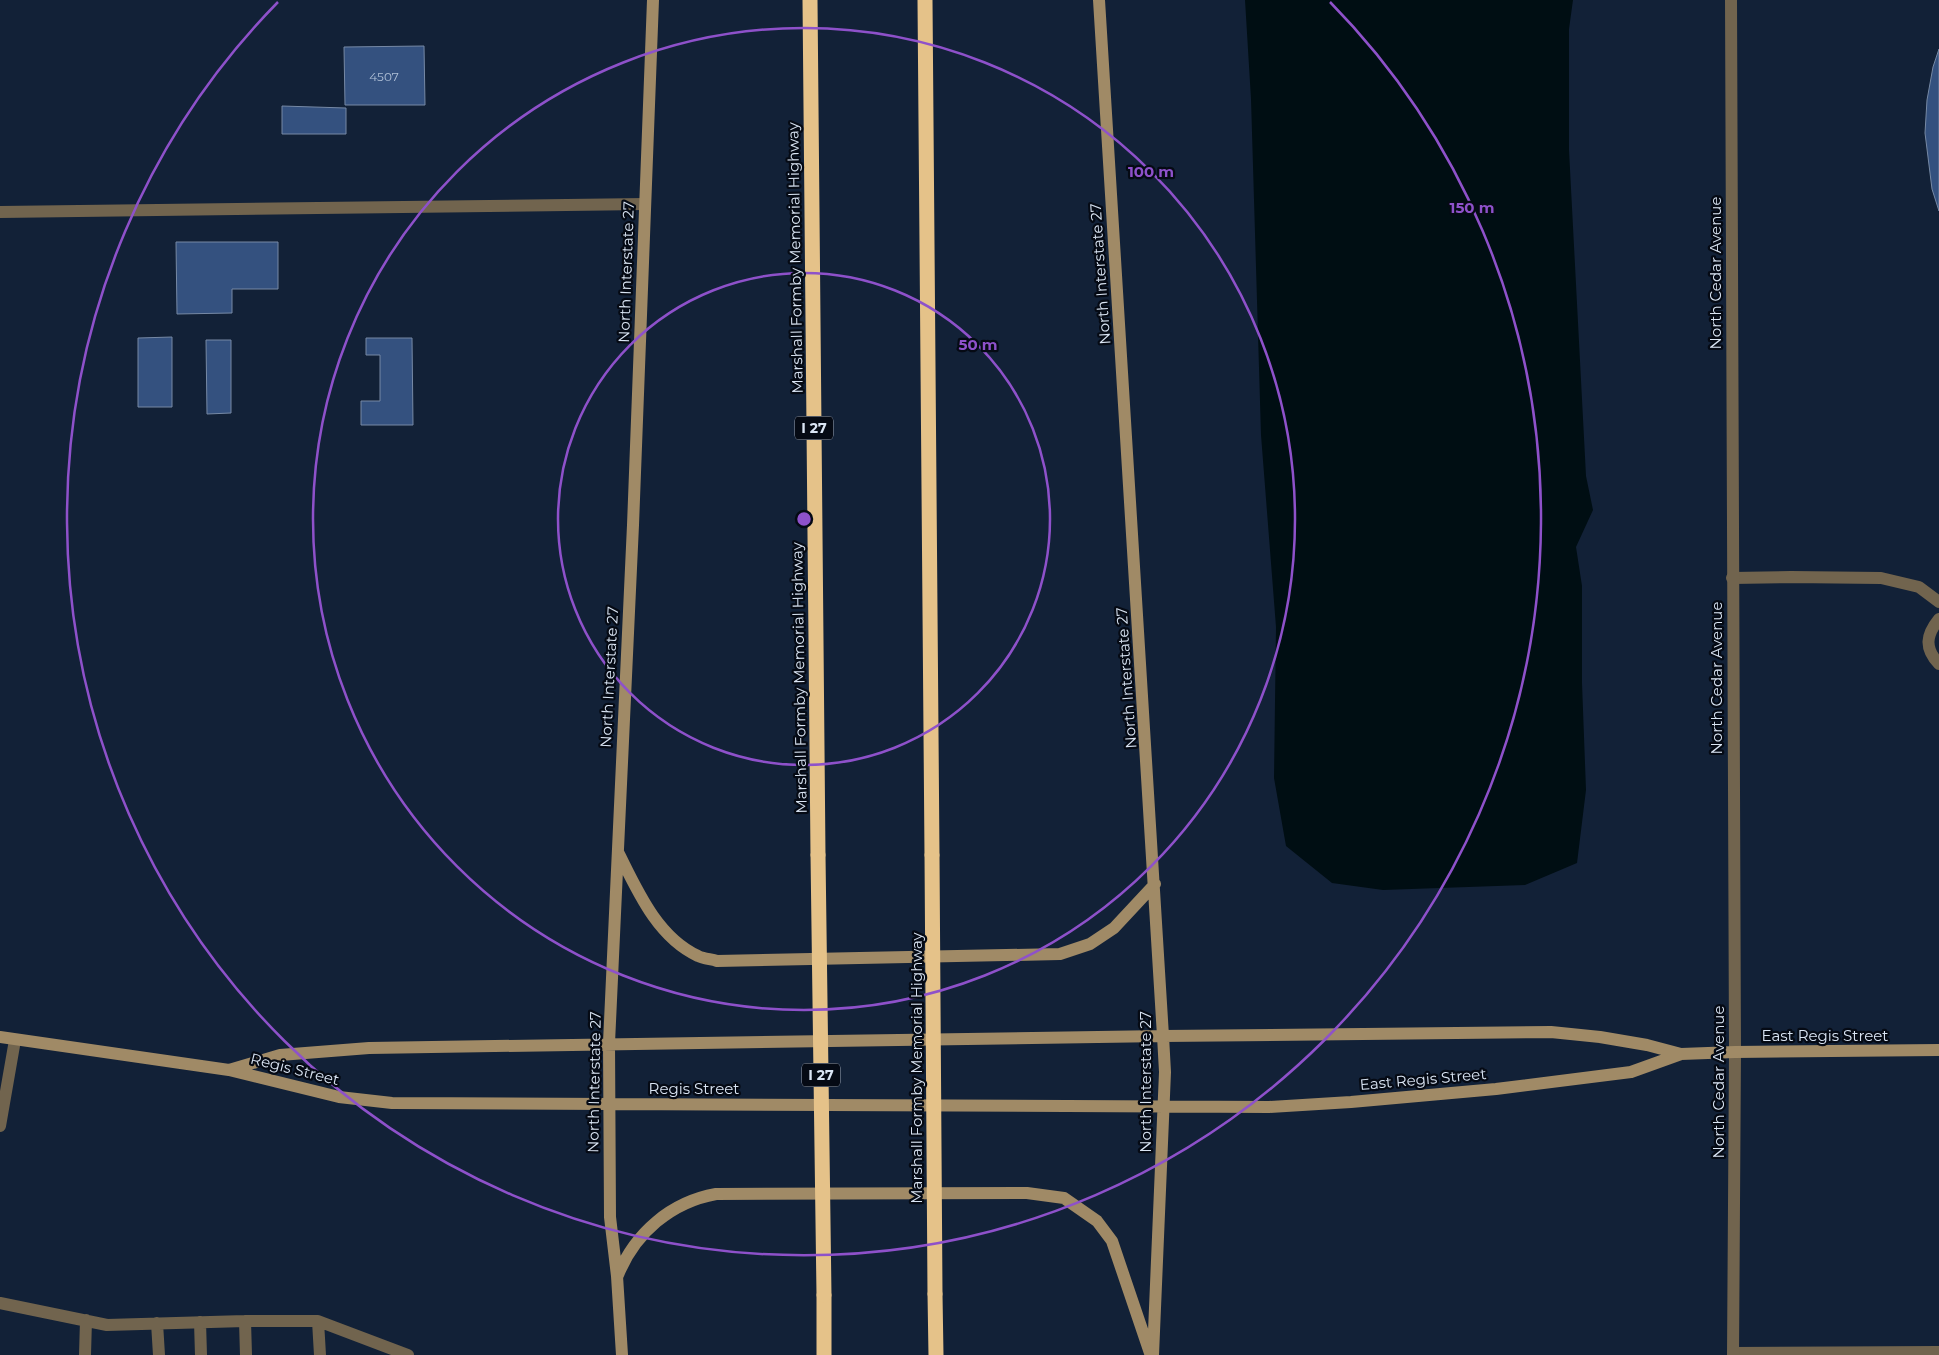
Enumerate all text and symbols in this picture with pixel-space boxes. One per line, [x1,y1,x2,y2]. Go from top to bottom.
house number: 4507 [369,69,399,84]
street label: Marshall Formby Memorial Highway [783,121,807,394]
text: 100 m [1128,162,1174,181]
street label: North Cedar Avenue [1706,197,1725,349]
text: 150 m [1450,198,1494,217]
street label: North Interstate 27 [614,201,638,343]
street label: North Interstate 27 [1086,203,1114,345]
text: 50 m [958,335,998,354]
road number: I 27 [795,416,833,439]
centre of rings [795,510,813,528]
street label: Marshall Formby Memorial Highway [787,541,811,814]
street label: North Cedar Avenue [1707,602,1726,754]
street label: North Interstate 27 [596,606,622,748]
street label: North Interstate 27 [1112,607,1140,749]
street label: Marshall Formby Memorial Highway [907,931,926,1204]
street label: North Cedar Avenue [1709,1006,1728,1158]
street label: North Interstate 27 [583,1011,605,1153]
street label: North Interstate 27 [1136,1011,1155,1153]
street label: East Regis Street [1762,1026,1888,1045]
street label: Regis Street [249,1049,341,1089]
road number: I 27 [802,1064,840,1086]
street label: East Regis Street [1359,1064,1487,1094]
street label: Regis Street [649,1079,739,1098]

